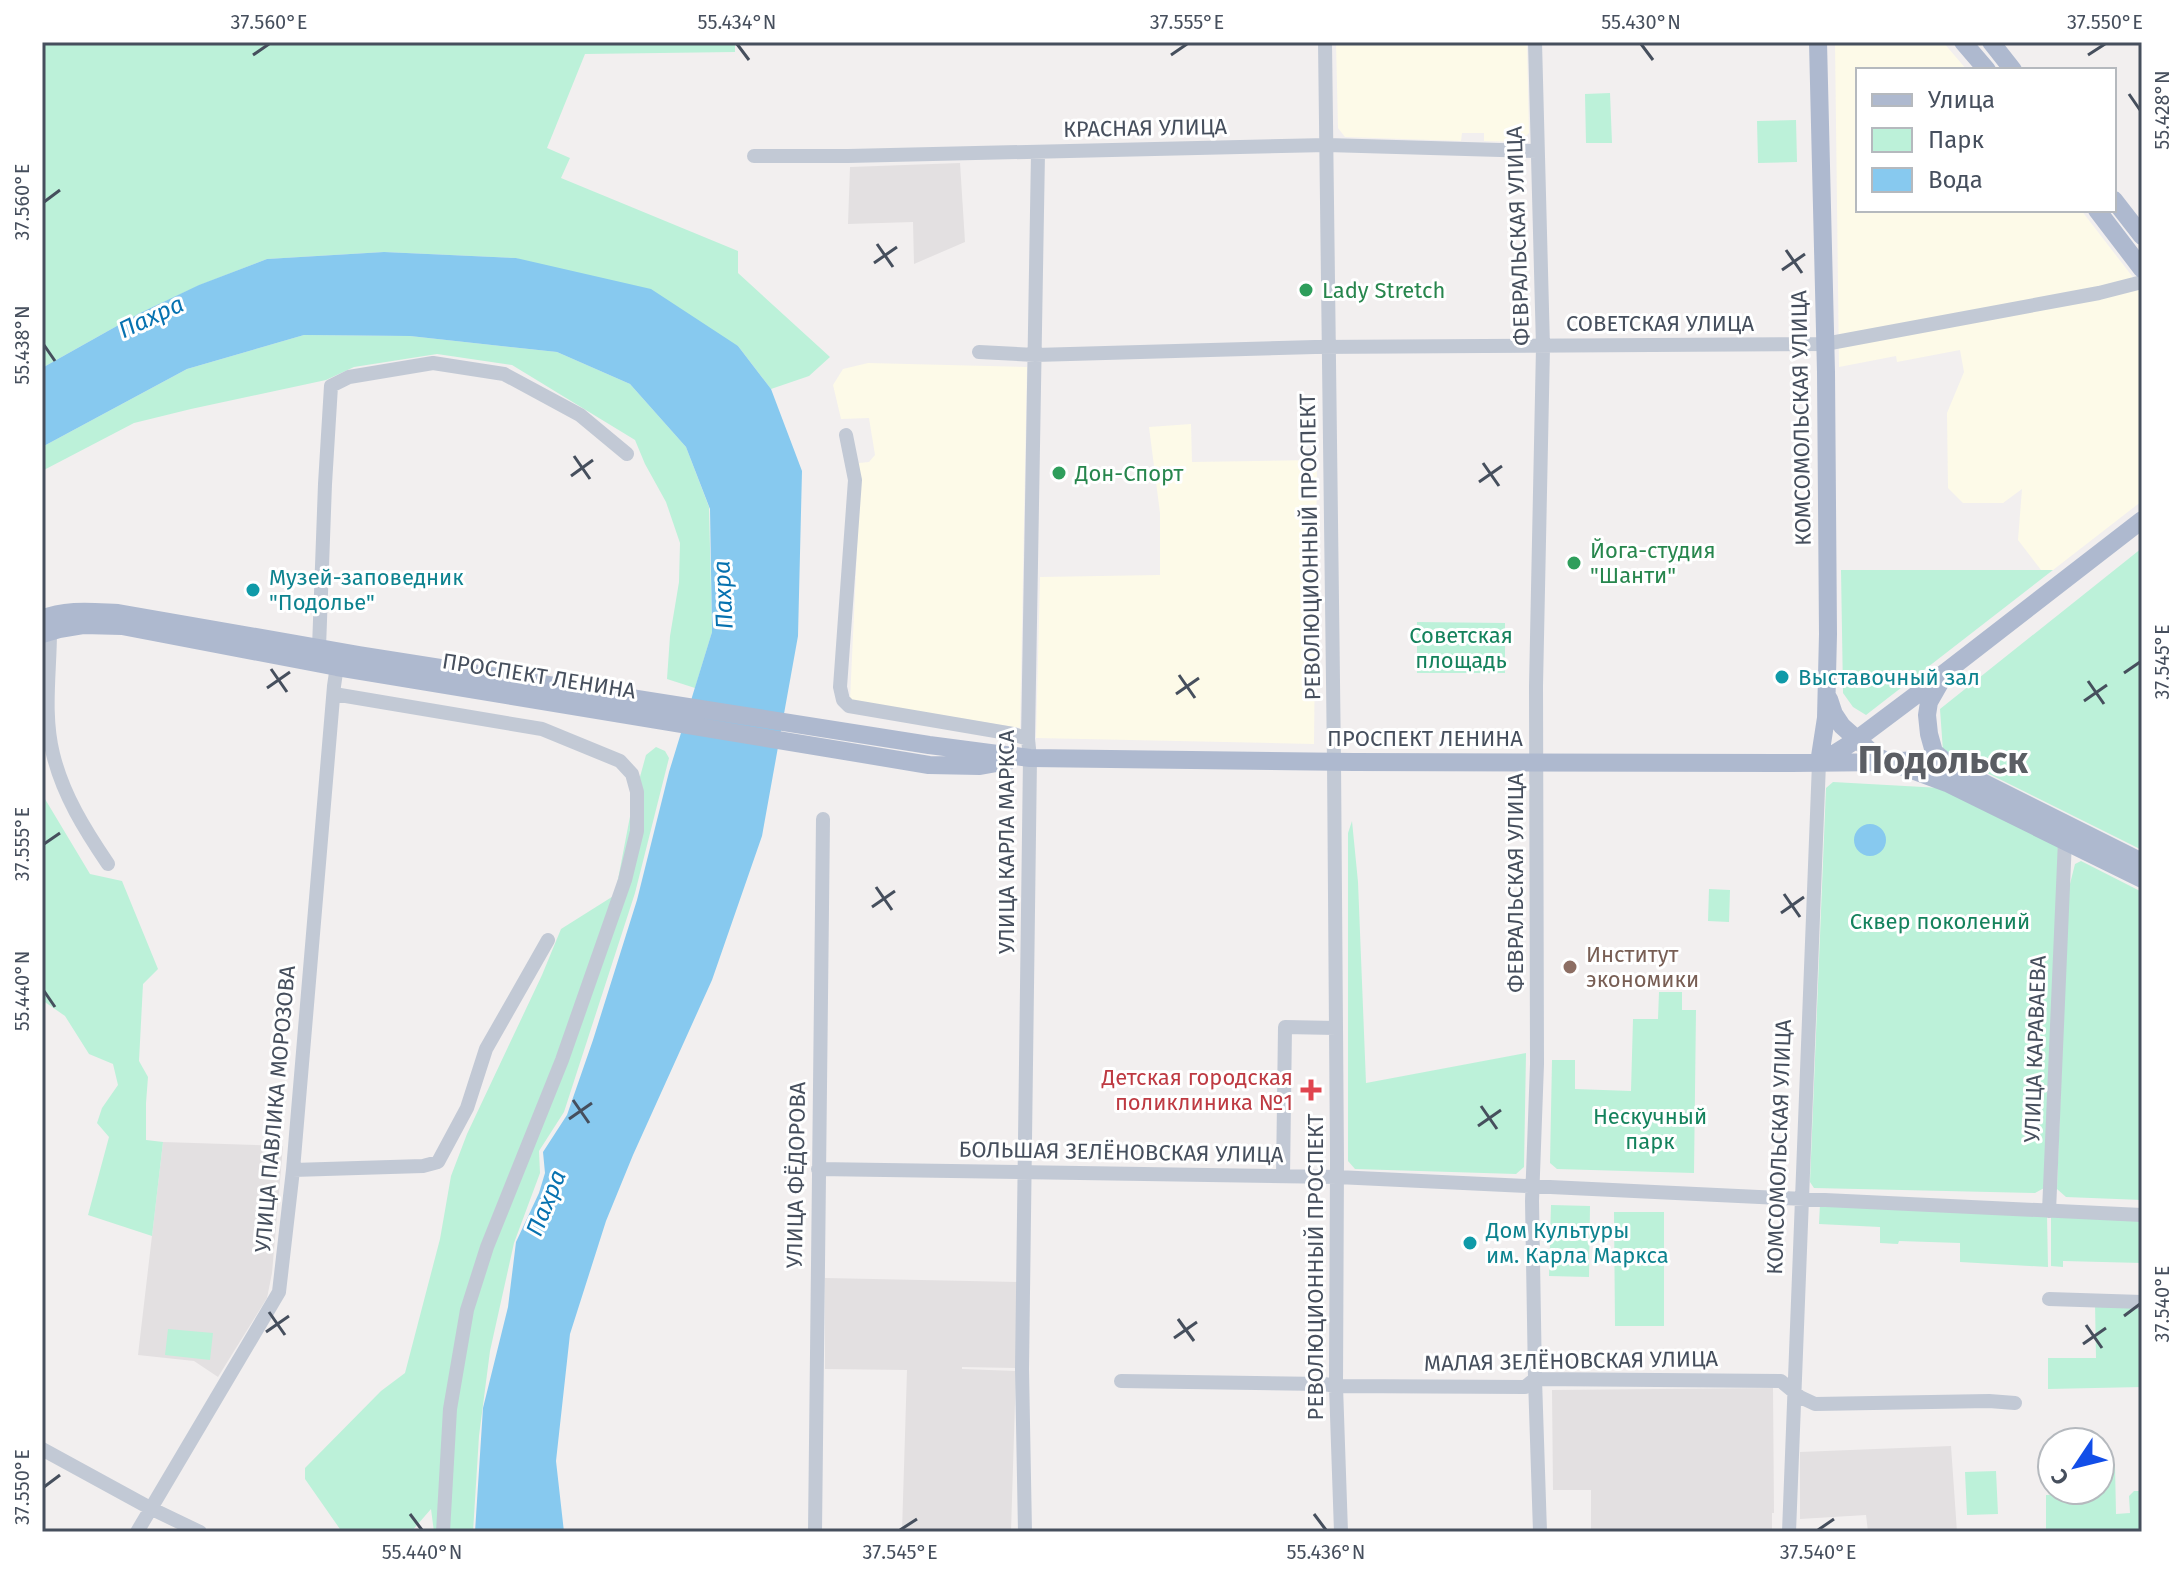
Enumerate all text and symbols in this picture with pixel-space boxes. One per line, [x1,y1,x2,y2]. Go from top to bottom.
text: 37.560°E [231,10,307,34]
text: 55.434°N [697,10,777,34]
text: 37.555°E [1150,10,1224,34]
text: 55.430°N [1601,10,1681,34]
text: 37.550°E [2067,10,2143,34]
legend [1856,68,2116,212]
text: 55.428°N [2150,70,2174,150]
text: Улица [1928,86,1995,114]
street label: КРАСНАЯ УЛИЦА [1063,113,1228,143]
street label: ФЕВРАЛЬСКАЯ УЛИЦА [1501,125,1535,346]
text: Парк [1928,126,1985,154]
text: 37.560°E [10,164,34,240]
text: Вода [1928,166,1983,194]
place label: Lady Stretch [1322,277,1445,304]
marker: Lady Stretch [1297,281,1315,299]
water label: Пахра [114,290,188,344]
street label: КОМСОМОЛЬСКАЯ УЛИЦА [1785,290,1817,546]
text: 55.438°N [10,305,34,385]
street label: СОВЕТСКАЯ УЛИЦА [1566,310,1754,337]
street label: РЕВОЛЮЦИОННЫЙ ПРОСПЕКТ [1294,393,1326,701]
place label: Дон-Спорт [1074,460,1184,487]
marker: Дон-Спорт [1050,464,1068,482]
place label: Йога-студия "Шанти" [1590,537,1716,589]
marker: Йога-студия "Шанти" [1565,554,1583,572]
water label: Пахра [707,560,739,630]
place label: Музей-заповедник "Подолье" [269,564,464,616]
marker: Музей-заповедник "Подолье" [244,581,262,599]
park label: Советская площадь [1409,622,1513,674]
text: 37.545°E [2150,624,2174,700]
street label: ПРОСПЕКТ ЛЕНИНА [440,647,638,705]
place label: Выставочный зал [1798,664,1980,691]
marker: Выставочный зал [1773,668,1791,686]
street label: ПРОСПЕКТ ЛЕНИНА [1327,725,1523,752]
street label: УЛИЦА КАРЛА МАРКСА [993,730,1020,954]
district label: Подольск [1858,737,2028,783]
street label: ФЕВРАЛЬСКАЯ УЛИЦА [1502,773,1529,993]
text: 37.555°E [10,807,34,881]
park label: Сквер поколений [1850,908,2030,935]
place label: Институт экономики [1586,941,1699,993]
text: 55.440°N [10,951,34,1031]
street label: УЛИЦА КАРАВАЕВА [2018,955,2052,1143]
marker: Институт экономики [1561,958,1579,976]
street label: УЛИЦА ПАВЛИКА МОРОЗОВА [249,964,301,1254]
street label: КОМСОМОЛЬСКАЯ УЛИЦА [1761,1018,1797,1275]
place label: Детская городская поликлиника №1 [1101,1064,1293,1116]
marker: Детская городская поликлиника №1 [1300,1079,1322,1101]
street label: УЛИЦА ФЁДОРОВА [781,1081,811,1268]
park label: Нескучный парк [1593,1103,1707,1155]
street label: РЕВОЛЮЦИОННЫЙ ПРОСПЕКТ [1302,1113,1329,1420]
street label: БОЛЬШАЯ ЗЕЛЁНОВСКАЯ УЛИЦА [958,1136,1284,1168]
water label: Пахра [520,1166,572,1240]
place label: Дом Культуры им. Карла Маркса [1485,1217,1669,1269]
marker: Дом Культуры им. Карла Маркса [1461,1234,1479,1252]
text: 37.540°E [2150,1266,2174,1342]
street label: МАЛАЯ ЗЕЛЁНОВСКАЯ УЛИЦА [1424,1345,1719,1377]
north arrow [2036,1426,2116,1506]
text: 37.550°E [10,1449,34,1525]
text: С [2045,1464,2075,1490]
text: 55.440°N [382,1540,462,1564]
text: 37.545°E [862,1540,938,1564]
text: 55.436°N [1287,1540,1365,1564]
text: 37.540°E [1780,1540,1856,1564]

